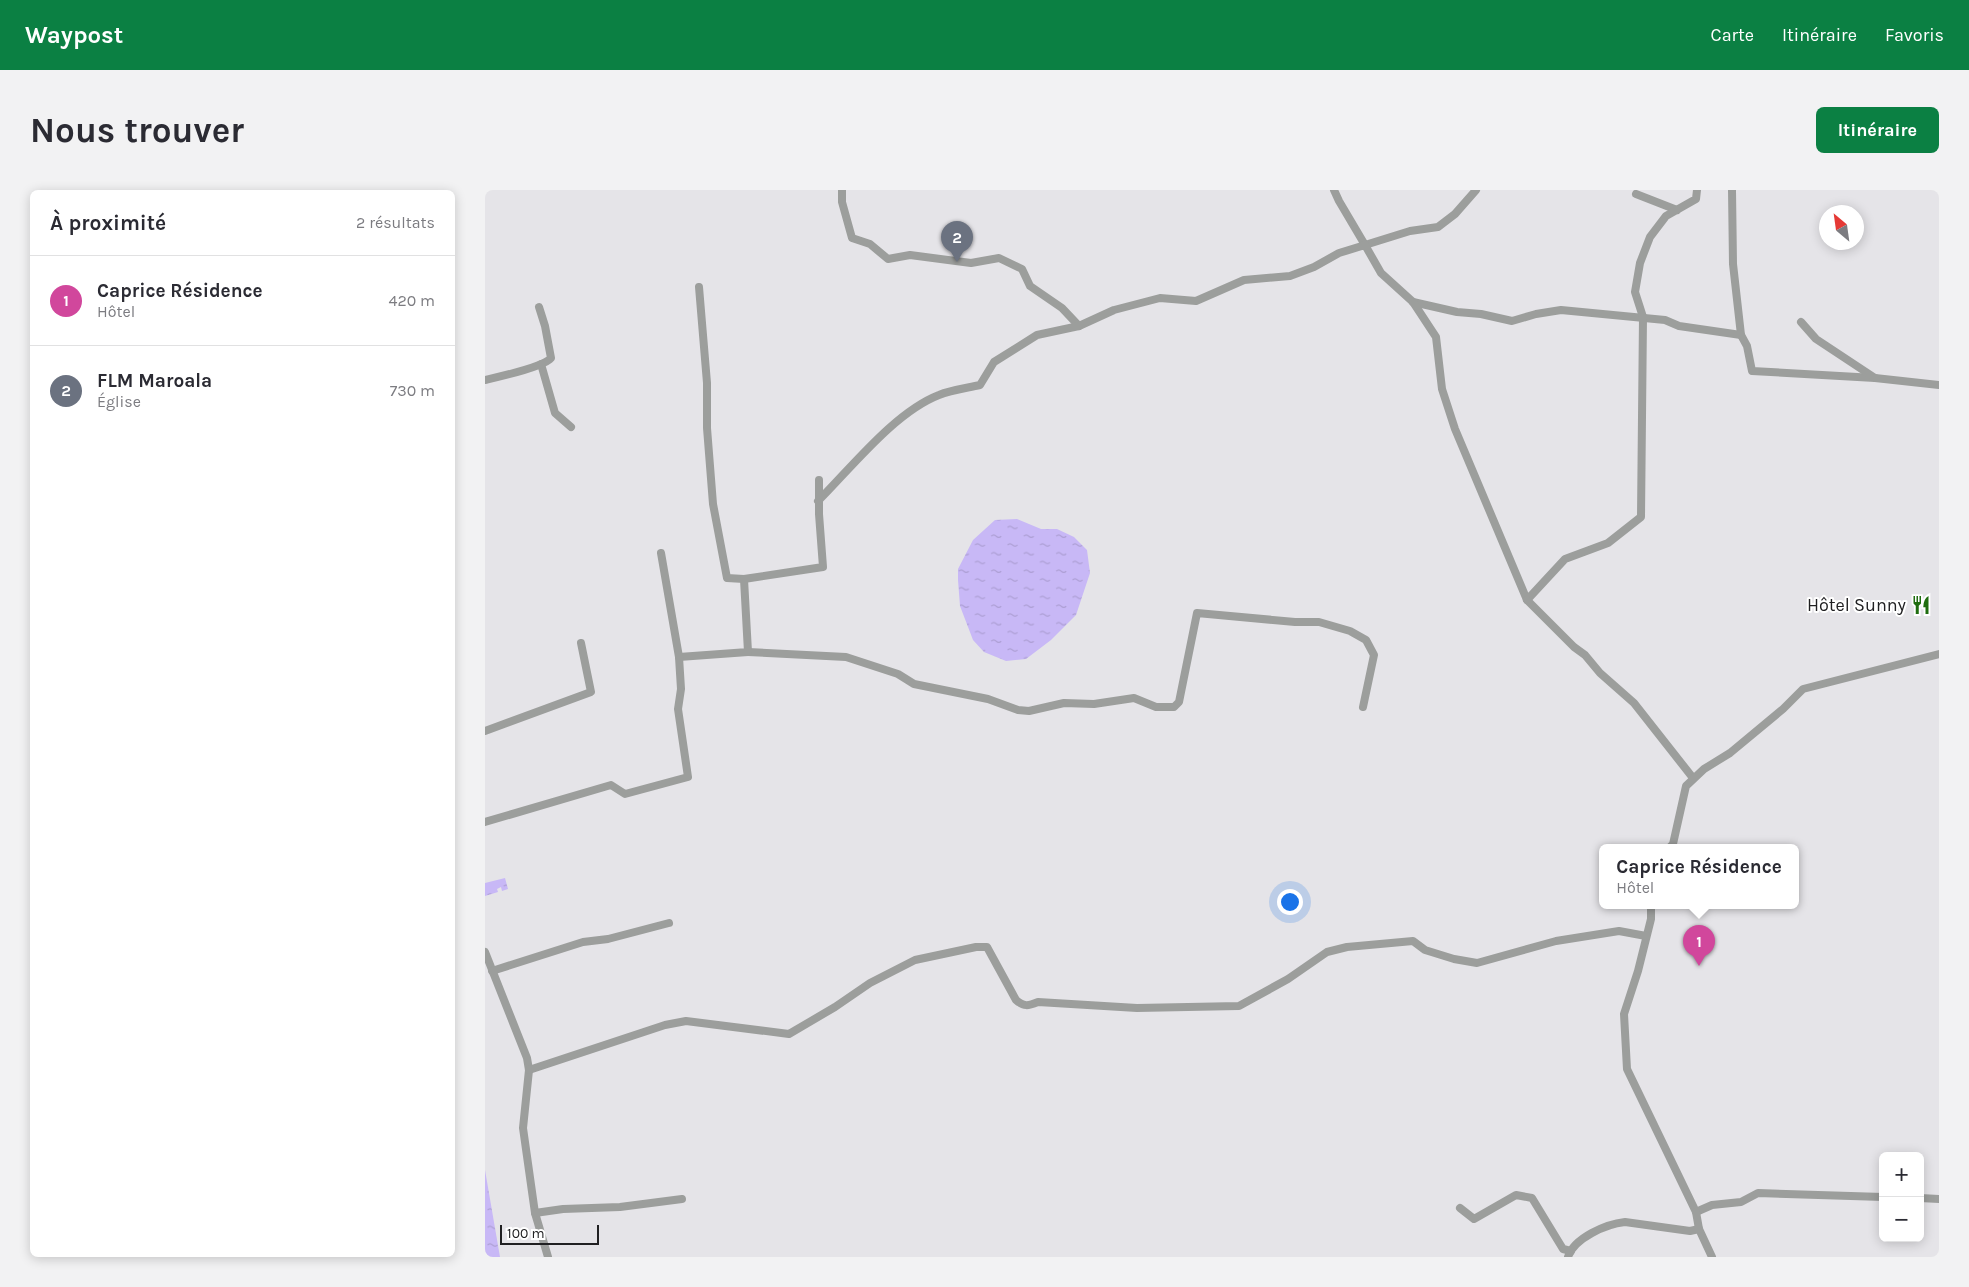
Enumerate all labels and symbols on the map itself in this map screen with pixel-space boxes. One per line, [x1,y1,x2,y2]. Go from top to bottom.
north arrow [1819,205,1864,250]
pin: 2 [941,221,973,262]
place label: Hôtel Sunny [1807,594,1907,616]
restaurant icon: Hôtel Sunny [1910,594,1932,616]
your location [1277,889,1303,915]
pin: 1 [1683,925,1715,966]
scale bar [500,1222,599,1245]

